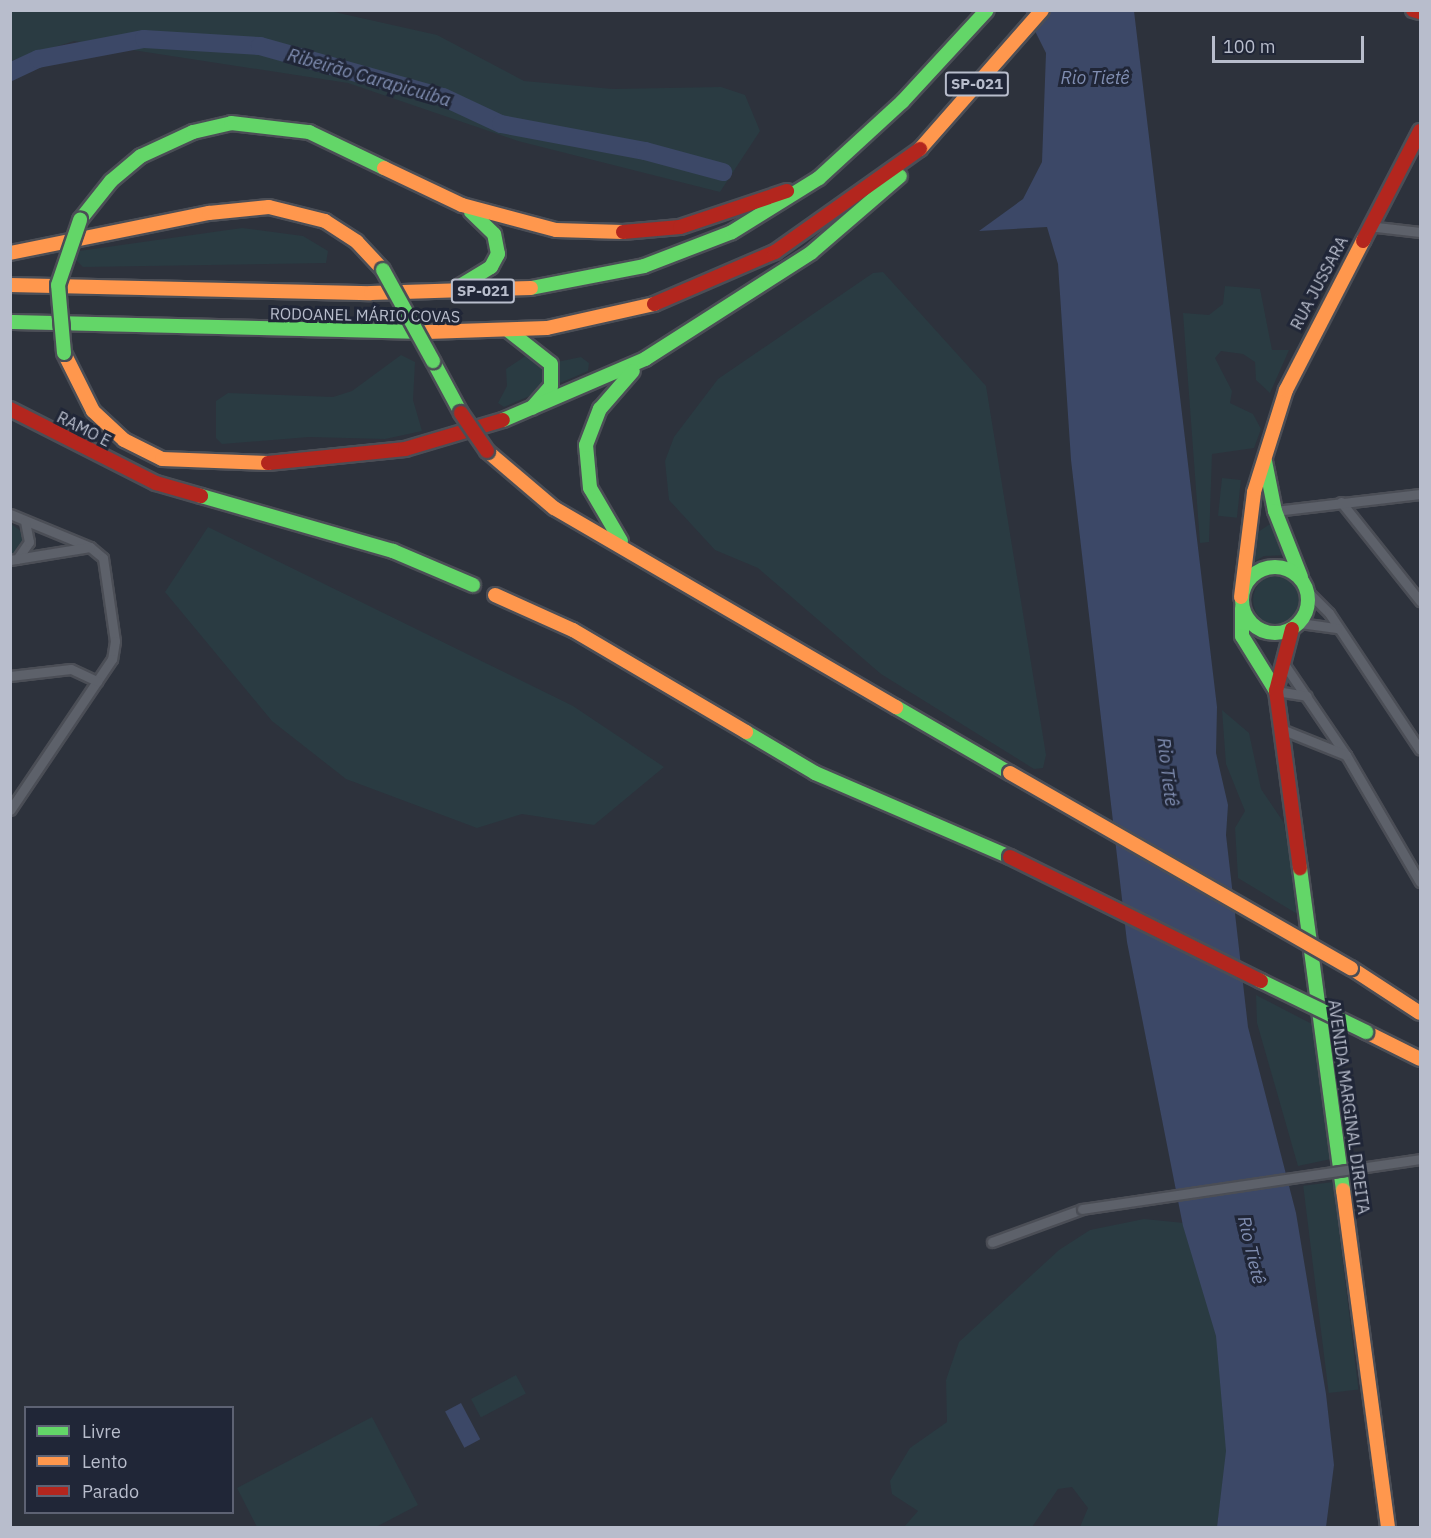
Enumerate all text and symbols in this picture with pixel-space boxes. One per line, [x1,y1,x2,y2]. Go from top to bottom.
scale bar [1215,24,1366,62]
text: 100 m [1223,35,1275,58]
water label: Ribeirão Carapicuíba [285,44,453,112]
water label: Rio Tietê [1061,67,1129,89]
road number: SP-021 [944,72,1010,96]
street label: RUA JUSSARA [1286,233,1352,333]
road number: SP-021 [450,279,516,303]
street label: RODOANEL MÁRIO COVAS [270,304,460,326]
street label: RAMO E [54,407,114,451]
water label: Rio Tietê [1152,736,1182,808]
street label: AVENIDA MARGINAL DIREITA [1324,998,1374,1216]
water label: Rio Tietê [1233,1214,1269,1286]
legend [24,1406,234,1514]
text: Livre [82,1420,121,1443]
text: Lento [82,1450,127,1473]
text: Parado [82,1480,139,1503]

